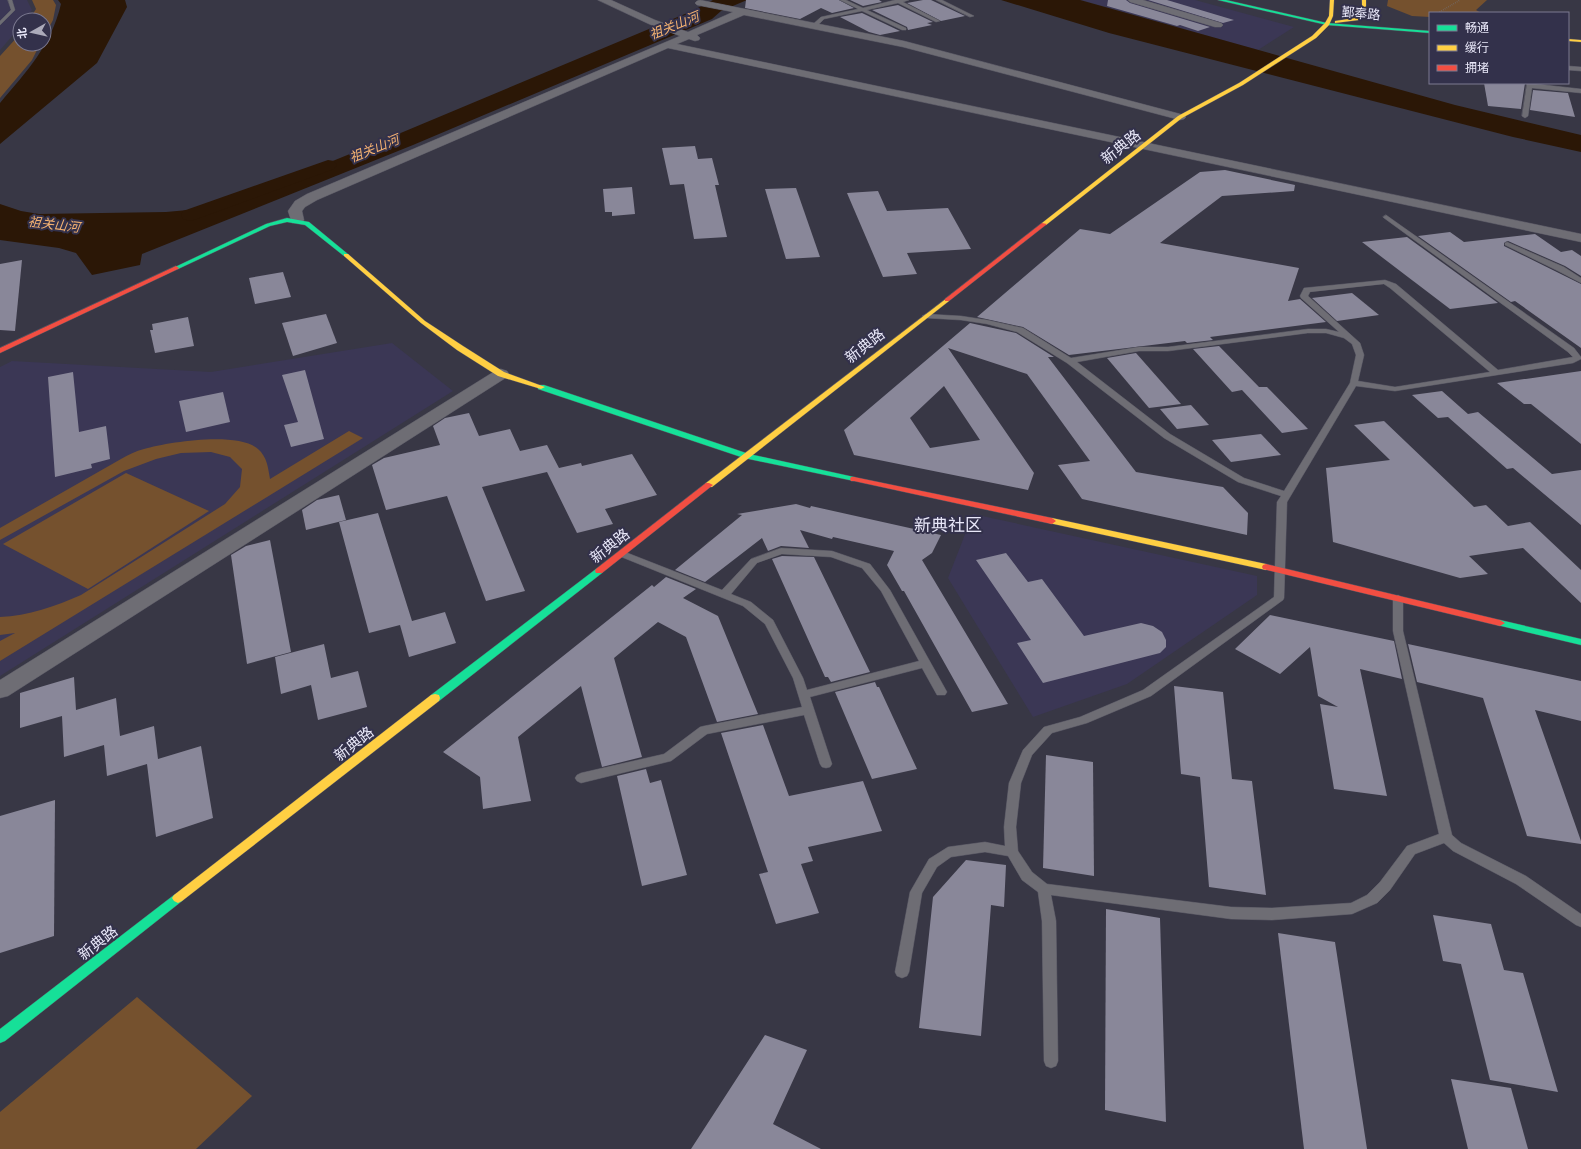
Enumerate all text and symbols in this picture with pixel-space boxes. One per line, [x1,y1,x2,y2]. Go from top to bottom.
street label: 鄞奉路 [1341,4,1381,23]
water label: 祖关山河 [647,8,704,42]
north arrow [12,12,52,52]
legend [1429,12,1569,84]
text: 畅通 [1465,21,1489,35]
text: 北 [15,27,30,40]
text: 缓行 [1465,41,1489,55]
text: 拥堵 [1465,61,1489,75]
street label: 新典路 [1098,126,1144,168]
water label: 祖关山河 [347,131,404,165]
water label: 祖关山河 [27,214,84,235]
street label: 新典路 [842,325,888,367]
district label: 新典社区 [914,515,982,535]
street label: 新典路 [587,525,633,567]
street label: 新典路 [331,723,377,765]
street label: 新典路 [75,922,121,964]

